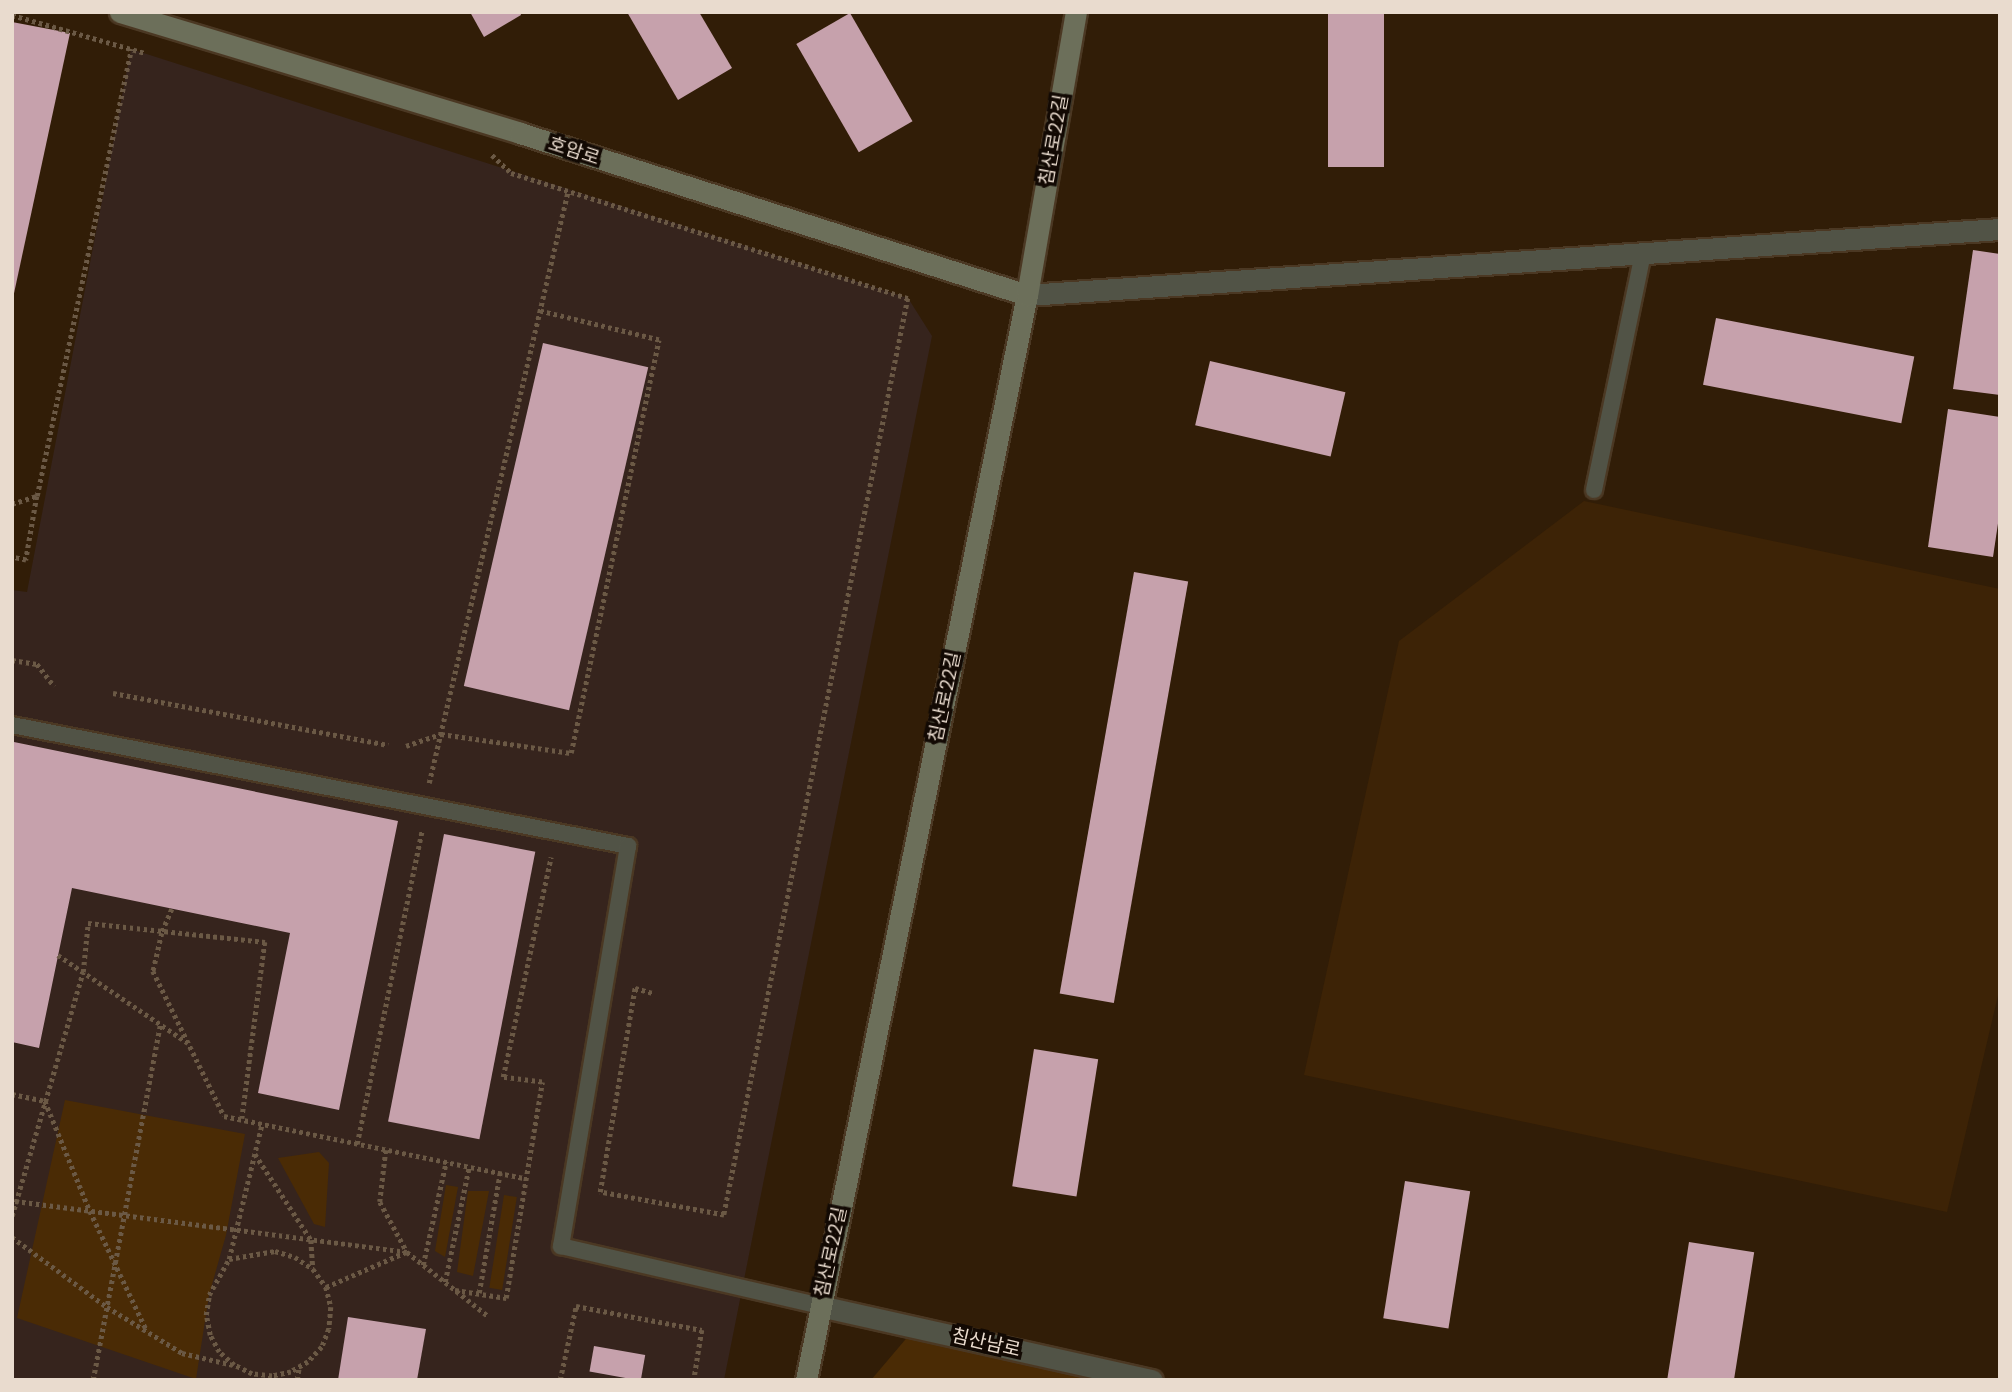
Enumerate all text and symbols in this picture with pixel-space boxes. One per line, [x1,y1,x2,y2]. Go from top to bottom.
street label: 침산로22길 [1035,93,1073,187]
street label: 호암로 [546,132,602,170]
street label: 침산로22길 [924,650,966,744]
street label: 침산로22길 [810,1205,852,1299]
street label: 침산남로 [949,1324,1023,1362]

